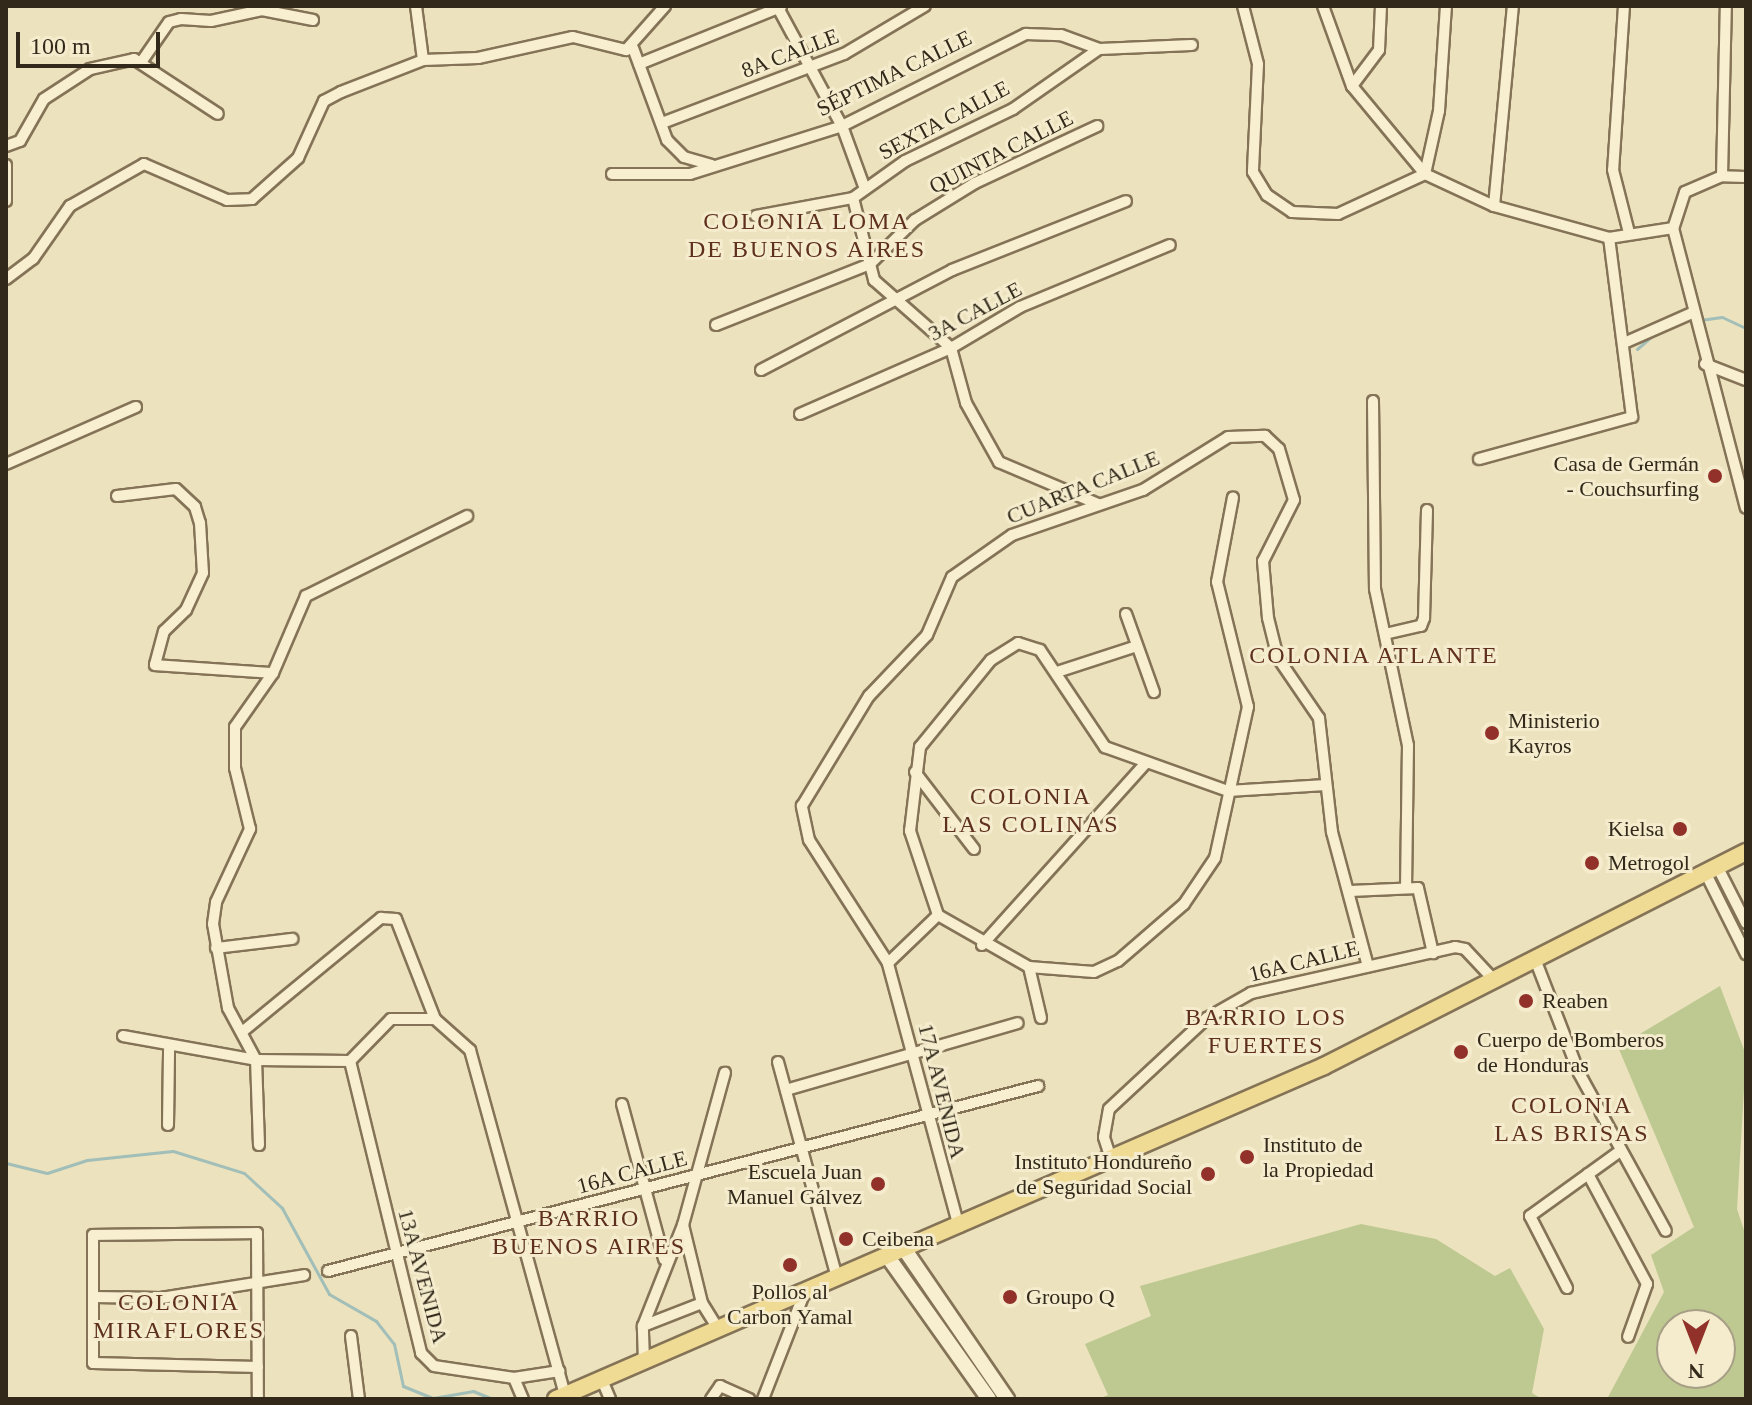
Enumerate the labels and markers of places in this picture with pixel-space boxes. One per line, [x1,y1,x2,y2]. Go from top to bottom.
place label: Casa de Germán - Couchsurfing [1554,450,1699,502]
marker: Casa de Germán - Couchsurfing [1706,467,1724,485]
place label: Ministerio Kayros [1508,707,1600,758]
marker: Ministerio Kayros [1483,724,1501,742]
place label: Kielsa [1608,816,1664,842]
marker: Kielsa [1671,820,1689,838]
place label: Metrogol [1608,850,1690,876]
marker: Metrogol [1583,854,1601,872]
place label: Reaben [1542,988,1608,1014]
marker: Reaben [1517,992,1535,1010]
place label: Cuerpo de Bomberos de Honduras [1477,1026,1664,1078]
marker: Cuerpo de Bomberos de Honduras [1452,1043,1470,1061]
place label: Instituto de la Propiedad [1263,1131,1374,1182]
place label: Instituto Hondureño de Seguridad Social [1014,1148,1192,1200]
marker: Instituto de la Propiedad [1238,1148,1256,1166]
place label: Escuela Juan Manuel Gálvez [727,1158,862,1210]
marker: Instituto Hondureño de Seguridad Social [1199,1165,1217,1183]
marker: Escuela Juan Manuel Gálvez [869,1175,887,1193]
place label: Ceibena [862,1226,934,1252]
marker: Ceibena [837,1230,855,1248]
marker: Pollos al Carbon Yamal [781,1256,799,1274]
place label: Pollos al Carbon Yamal [727,1278,853,1330]
place label: Groupo Q [1026,1284,1115,1310]
marker: Groupo Q [1001,1288,1019,1306]

